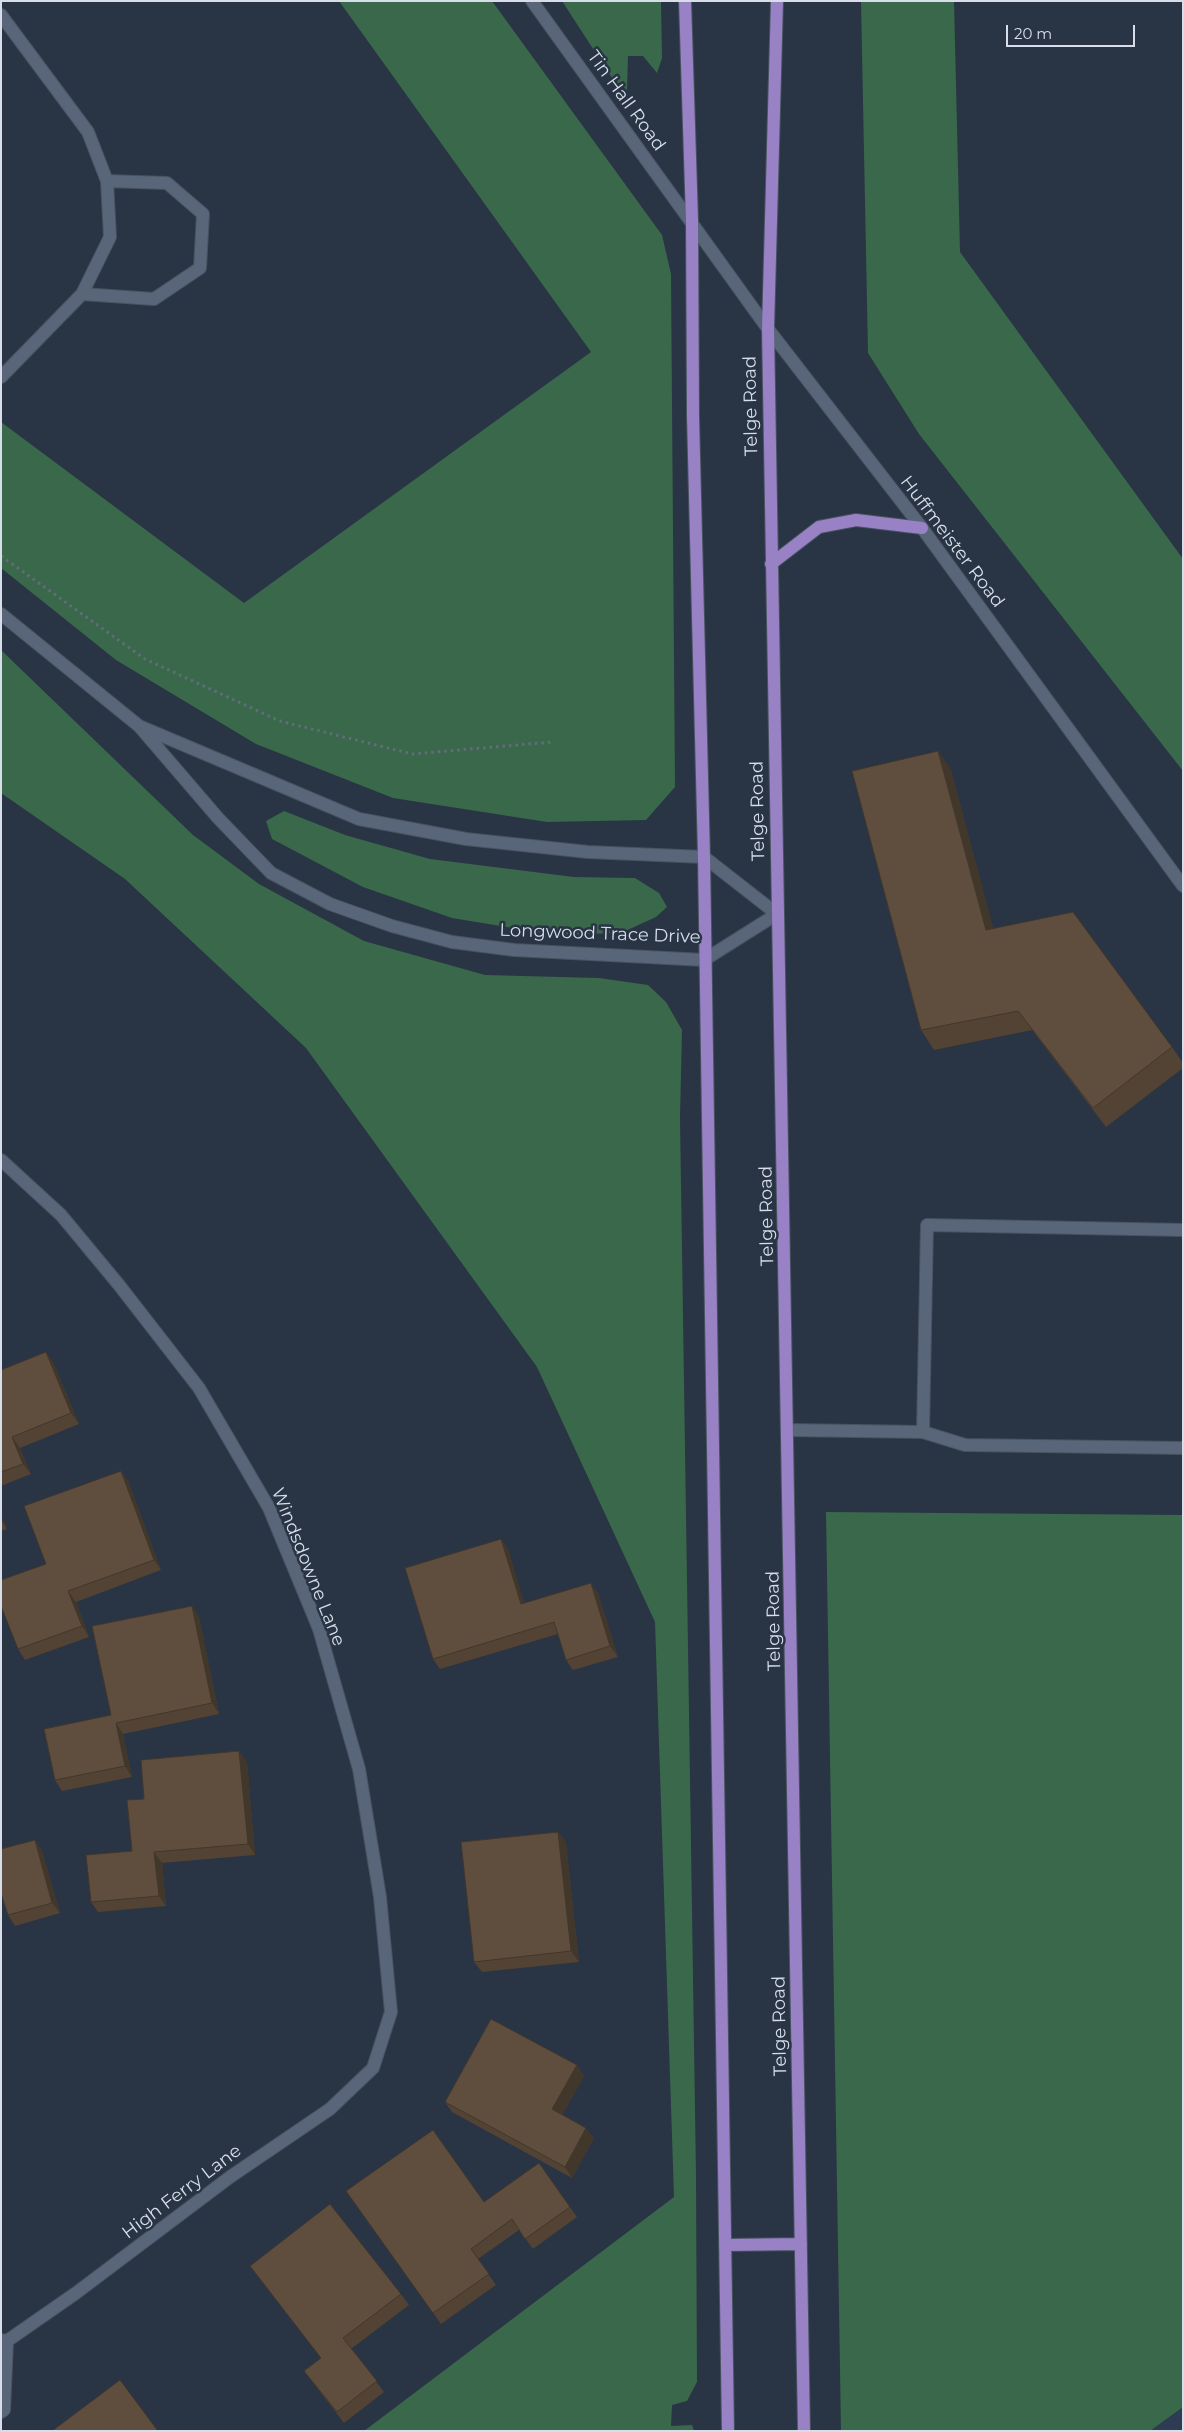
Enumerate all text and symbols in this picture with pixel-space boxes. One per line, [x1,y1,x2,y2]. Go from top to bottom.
scale bar [1009,15,1138,47]
text: 20 m [1014,24,1052,43]
street label: Tin Hall Road [582,47,670,155]
street label: Telge Road [739,356,763,456]
street label: Huffmeister Road [895,472,1009,612]
street label: Telge Road [746,761,770,861]
street label: Longwood Trace Drive [499,920,701,948]
street label: Telge Road [755,1166,779,1266]
street label: Windsdowne Lane [266,1485,350,1649]
street label: Telge Road [762,1571,786,1671]
street label: Telge Road [768,1976,792,2076]
street label: High Ferry Lane [118,2140,246,2244]

